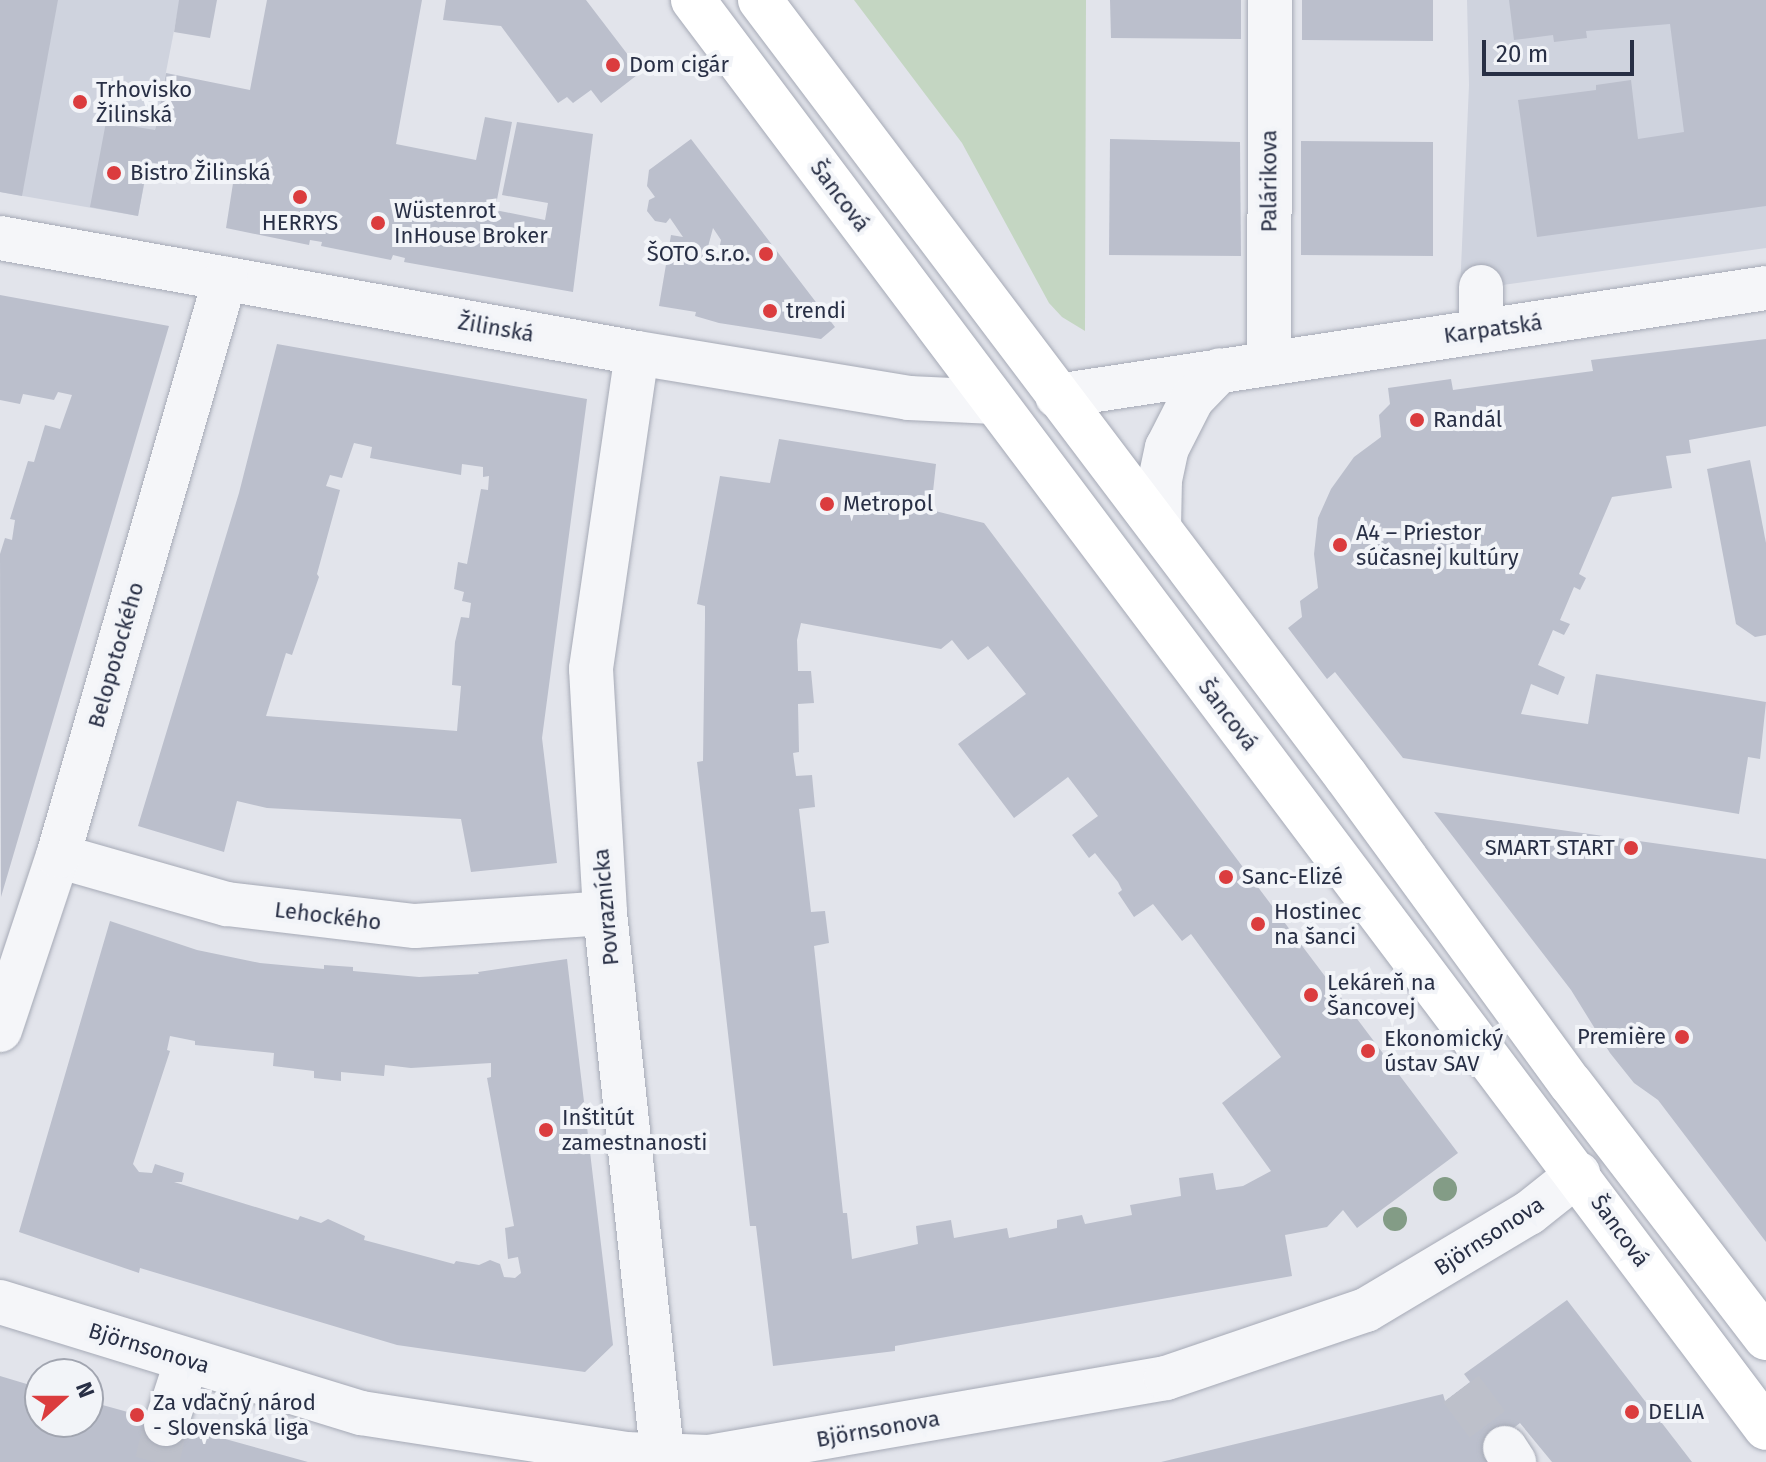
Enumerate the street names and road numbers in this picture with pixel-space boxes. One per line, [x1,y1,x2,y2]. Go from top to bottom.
street label: Palárikova [1256,130,1282,232]
street label: Šancová [805,155,875,237]
street label: Žilinská [456,308,536,348]
street label: Karpatská [1442,309,1544,349]
street label: Belopotockého [83,579,149,731]
street label: Šancová [1193,674,1263,756]
street label: Povraznícka [588,847,624,967]
street label: Lehockého [273,896,383,936]
street label: Šancová [1585,1190,1655,1272]
street label: Björnsonova [1429,1191,1549,1281]
street label: Björnsonova [85,1317,213,1379]
street label: Björnsonova [814,1405,942,1453]

